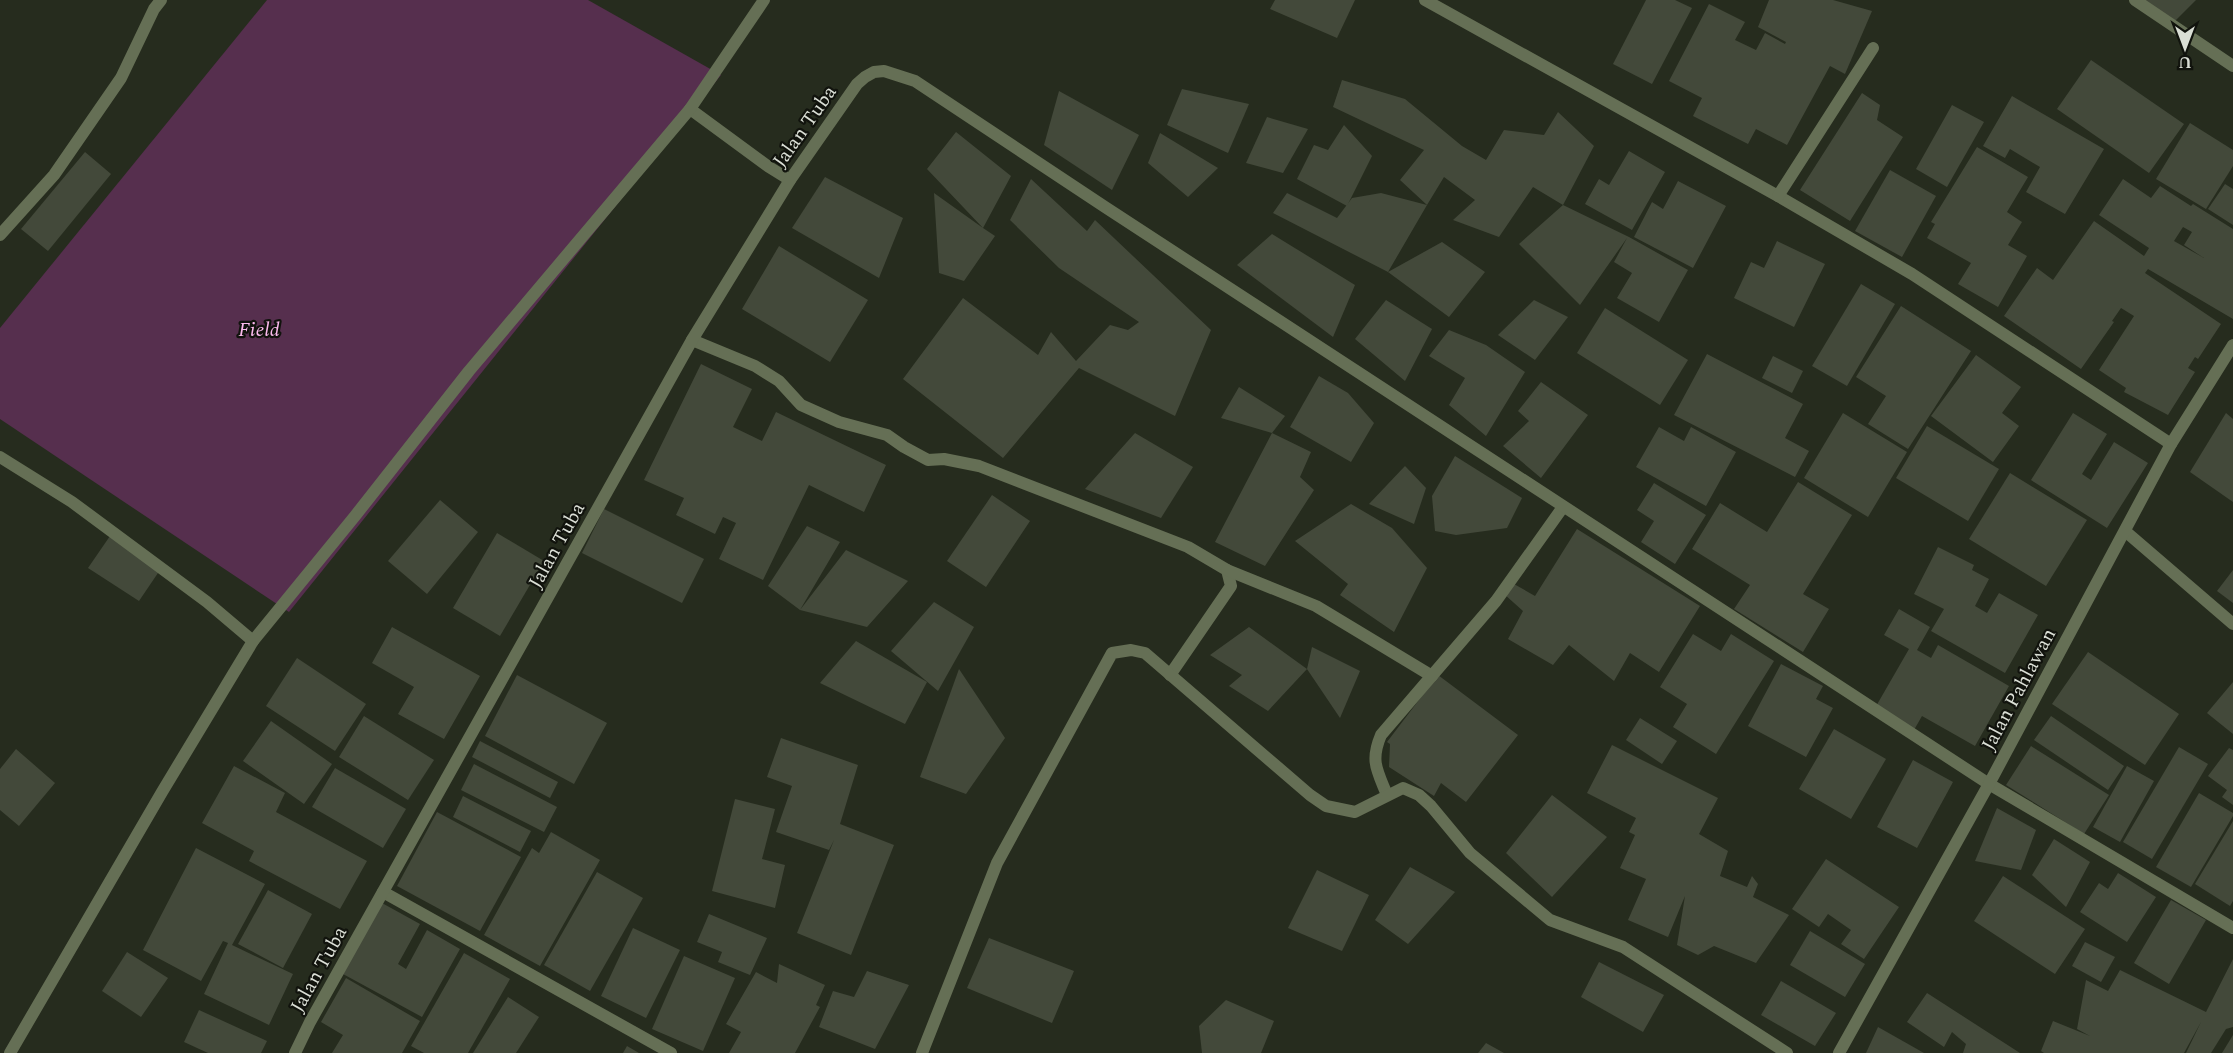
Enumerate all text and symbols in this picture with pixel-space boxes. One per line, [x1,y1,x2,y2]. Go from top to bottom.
north arrow [2155,18,2215,78]
text: U [2178,50,2192,74]
street label: Jalan Tuba [765,79,844,174]
park label: Field [238,315,280,345]
street label: Jalan Tuba [521,497,593,594]
street label: Jalan Pahlawan [1974,623,2064,756]
street label: Jalan Tuba [283,921,355,1018]

